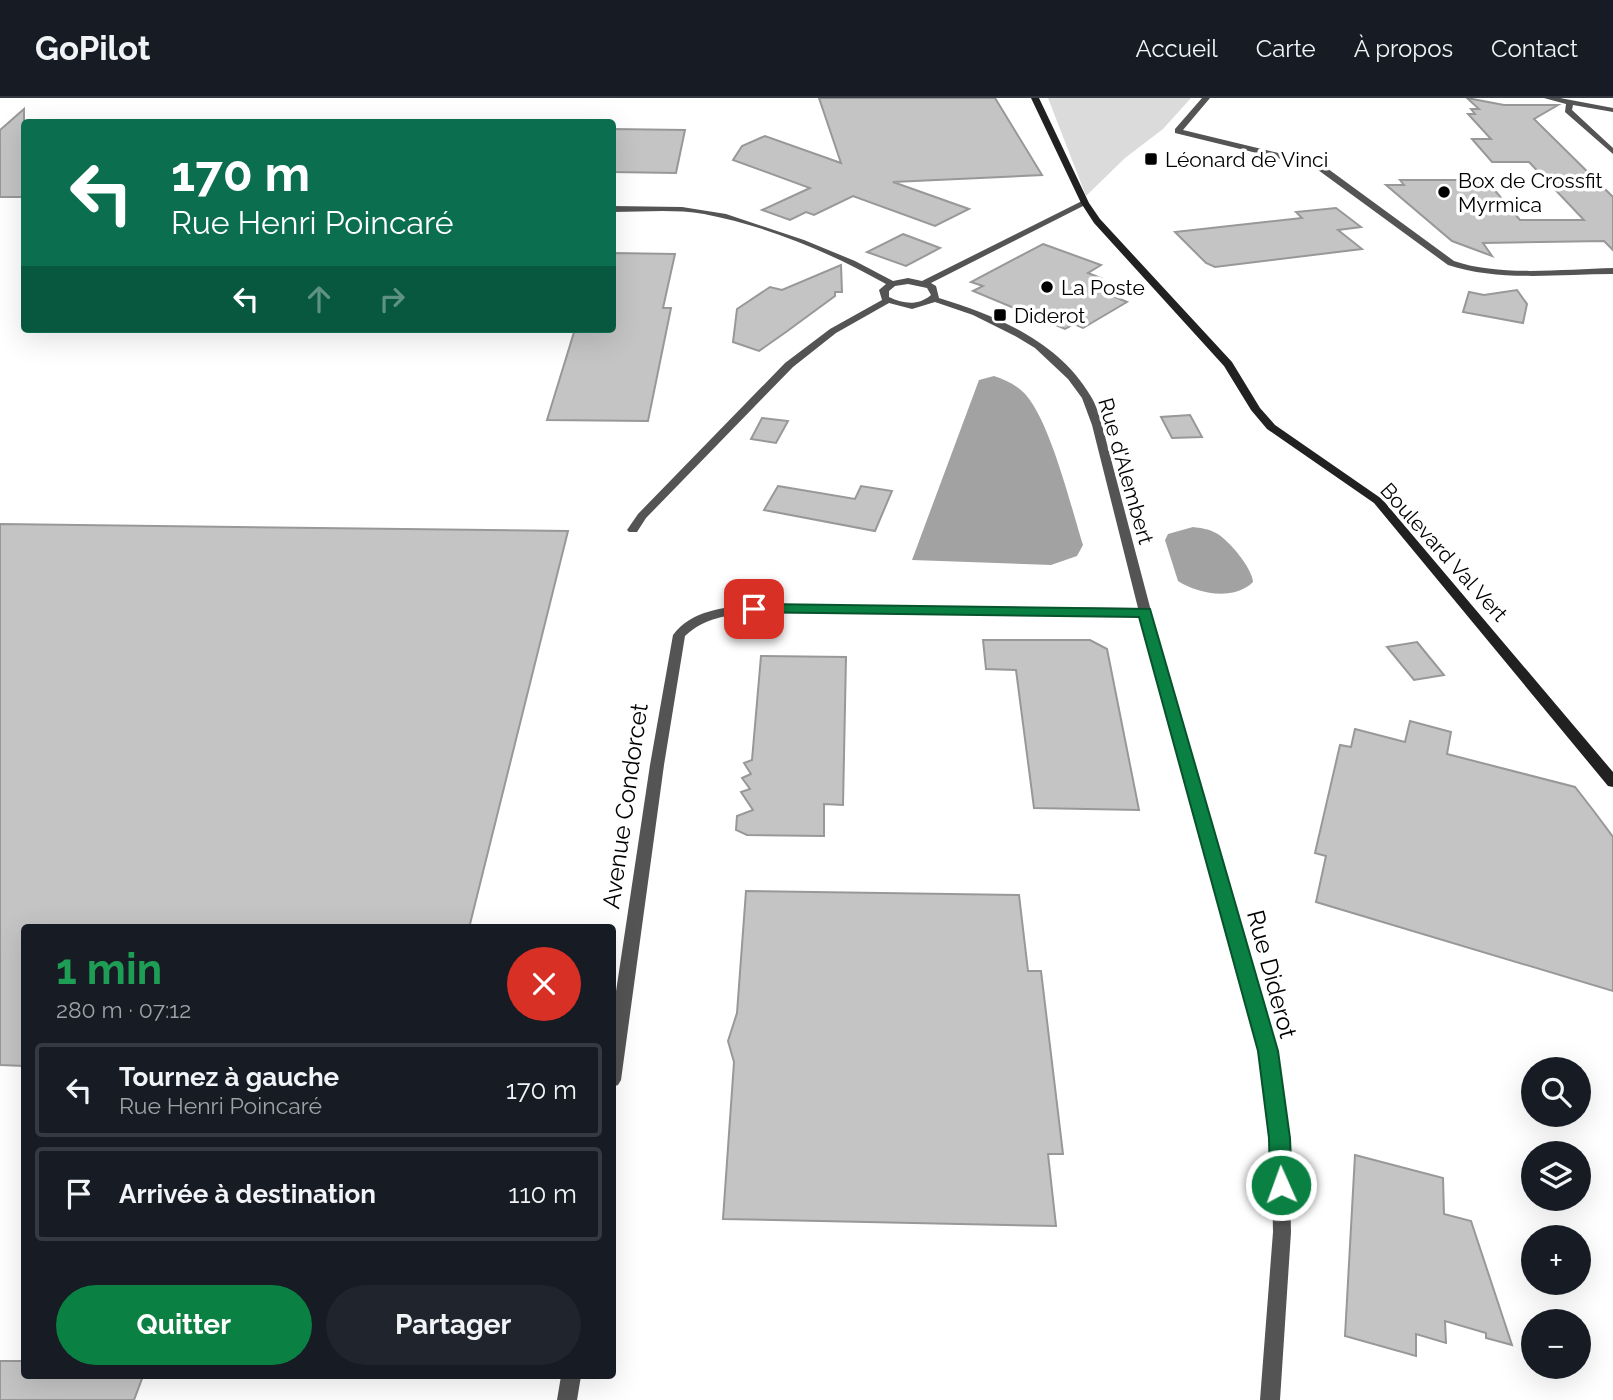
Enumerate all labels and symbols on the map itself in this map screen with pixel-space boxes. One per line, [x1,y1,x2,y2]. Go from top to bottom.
place label: Léonard de Vinci [1165,147,1328,172]
marker: Léonard de Vinci [1143,151,1159,167]
place label: Box de Crossfit Myrmica [1458,168,1603,217]
marker: Box de Crossfit Myrmica [1436,184,1452,200]
place label: La Poste [1061,275,1145,300]
marker: La Poste [1039,279,1055,295]
place label: Diderot [1014,303,1085,328]
marker: Diderot [992,307,1008,323]
street label: Rue d'Alembert [1093,395,1159,547]
street label: Boulevard Val Vert [1375,478,1513,626]
pin [724,579,784,639]
street label: Avenue Condorcet [596,701,654,911]
street label: Rue Diderot [1241,907,1303,1041]
position arrow [1244,1148,1318,1222]

